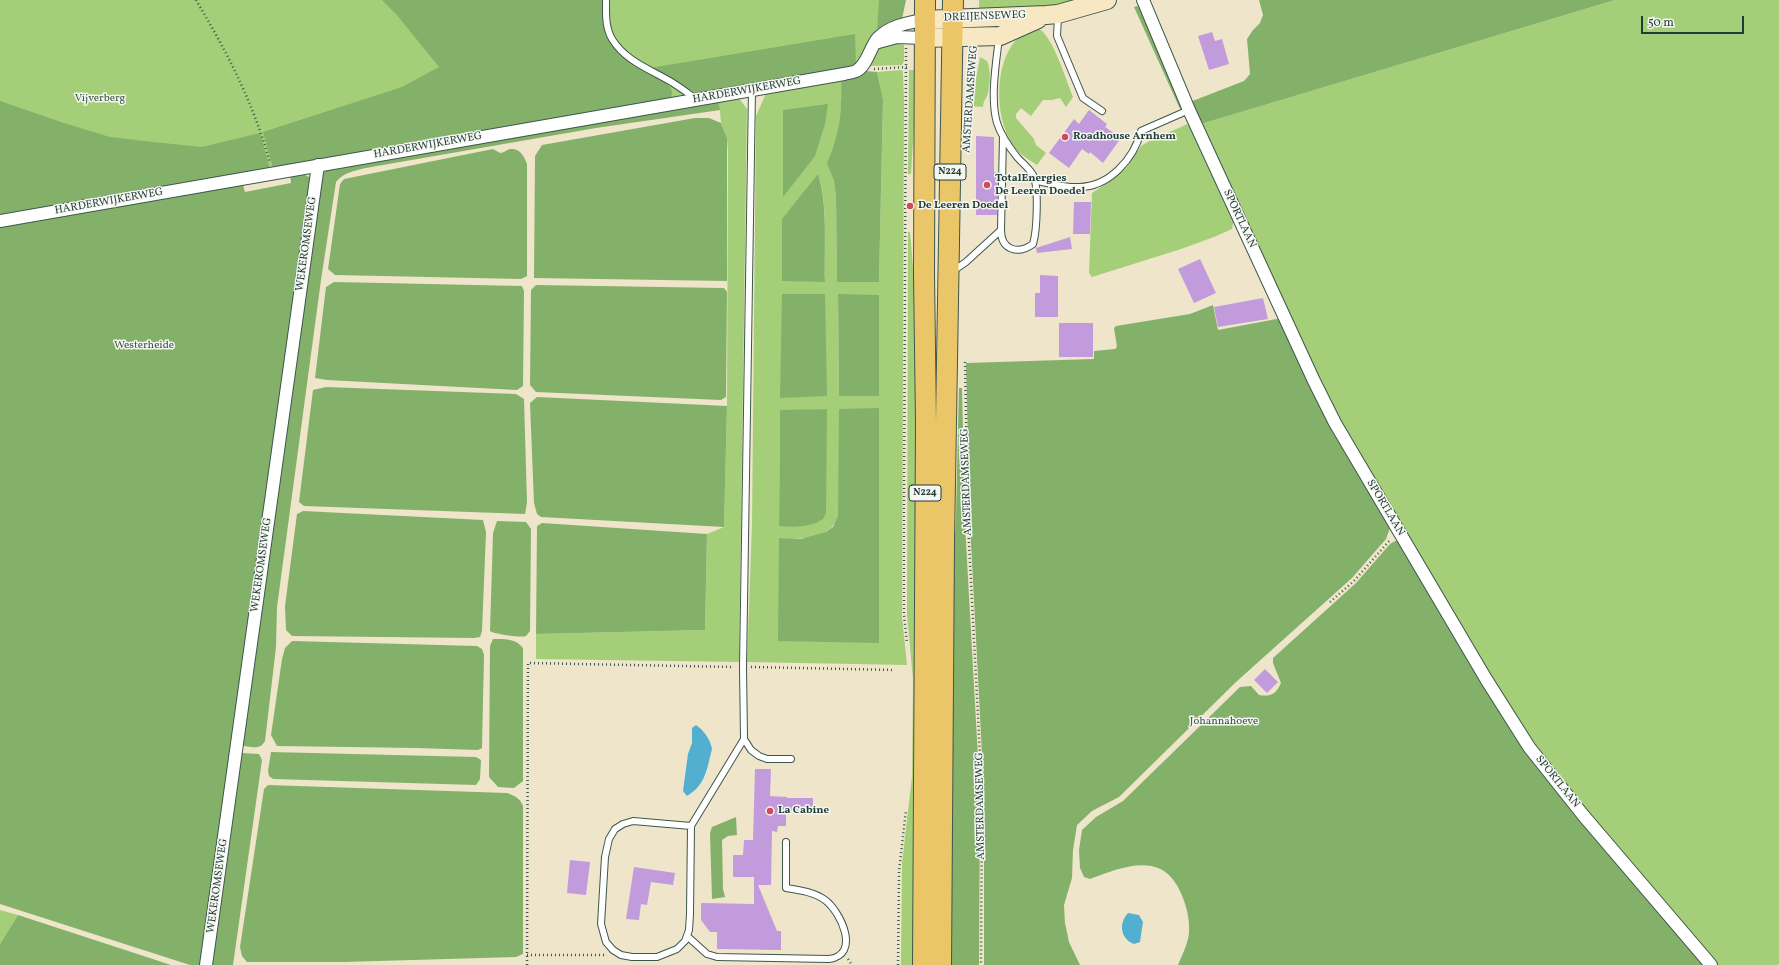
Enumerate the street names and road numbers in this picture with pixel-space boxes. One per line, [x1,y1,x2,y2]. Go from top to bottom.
street label: DREIJENSEWEG [944,9,1026,25]
street label: AMSTERDAMSEWEG [961,45,981,153]
street label: HARDERWIJKERWEG [692,75,802,107]
street label: HARDERWIJKERWEG [373,130,483,162]
road number: N224 [934,164,966,180]
street label: HARDERWIJKERWEG [54,186,164,218]
street label: SPORTLAAN [1220,188,1258,250]
street label: WEKEROMSEWEG [294,196,320,292]
street label: AMSTERDAMSEWEG [959,428,975,536]
street label: SPORTLAAN [1363,478,1407,538]
road number: N224 [909,485,941,501]
street label: WEKEROMSEWEG [249,517,275,613]
street label: AMSTERDAMSEWEG [973,752,989,860]
street label: SPORTLAAN [1532,753,1582,811]
street label: WEKEROMSEWEG [205,838,231,934]

